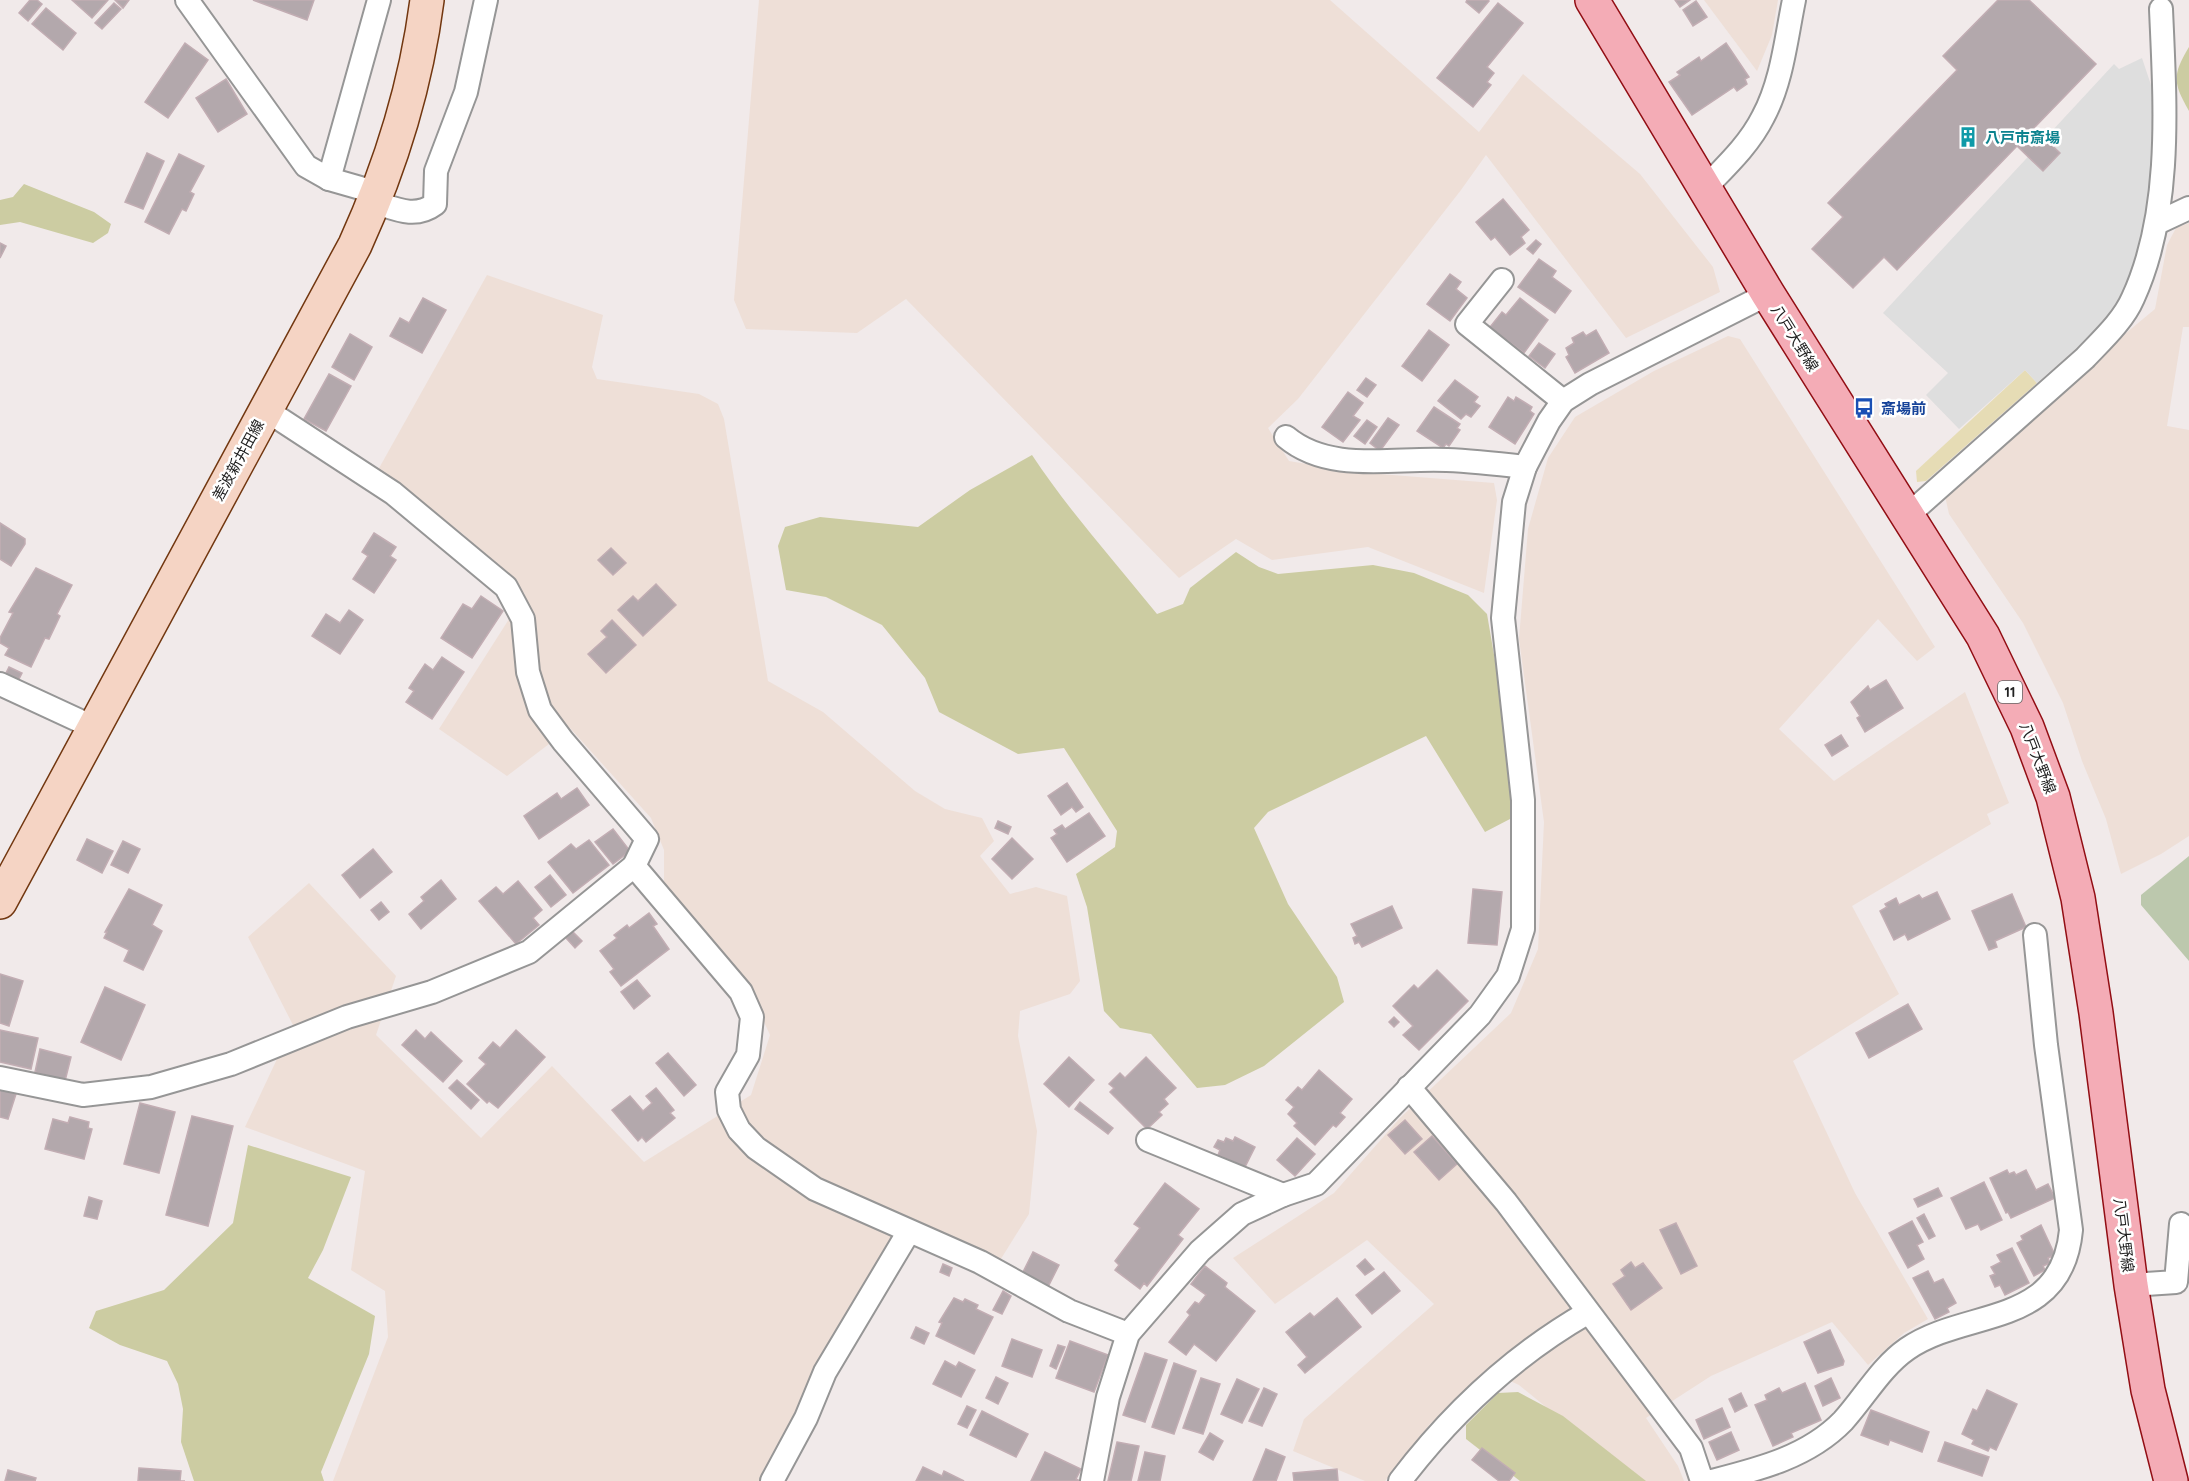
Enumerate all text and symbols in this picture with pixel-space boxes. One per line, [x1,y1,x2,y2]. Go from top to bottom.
building icon: 八戸市斎場 [1956,125,1980,149]
place label: 八戸市斎場 [1985,128,2060,147]
street label: 八戸大野線 [1767,301,1823,375]
bus stop icon: 斎場前 [1852,396,1876,420]
place label: 斎場前 [1881,399,1926,418]
street label: 差波新井田線 [208,416,268,504]
road number: 11 [1998,681,2022,703]
street label: 八戸大野線 [2016,720,2060,796]
street label: 八戸大野線 [2110,1197,2138,1273]

